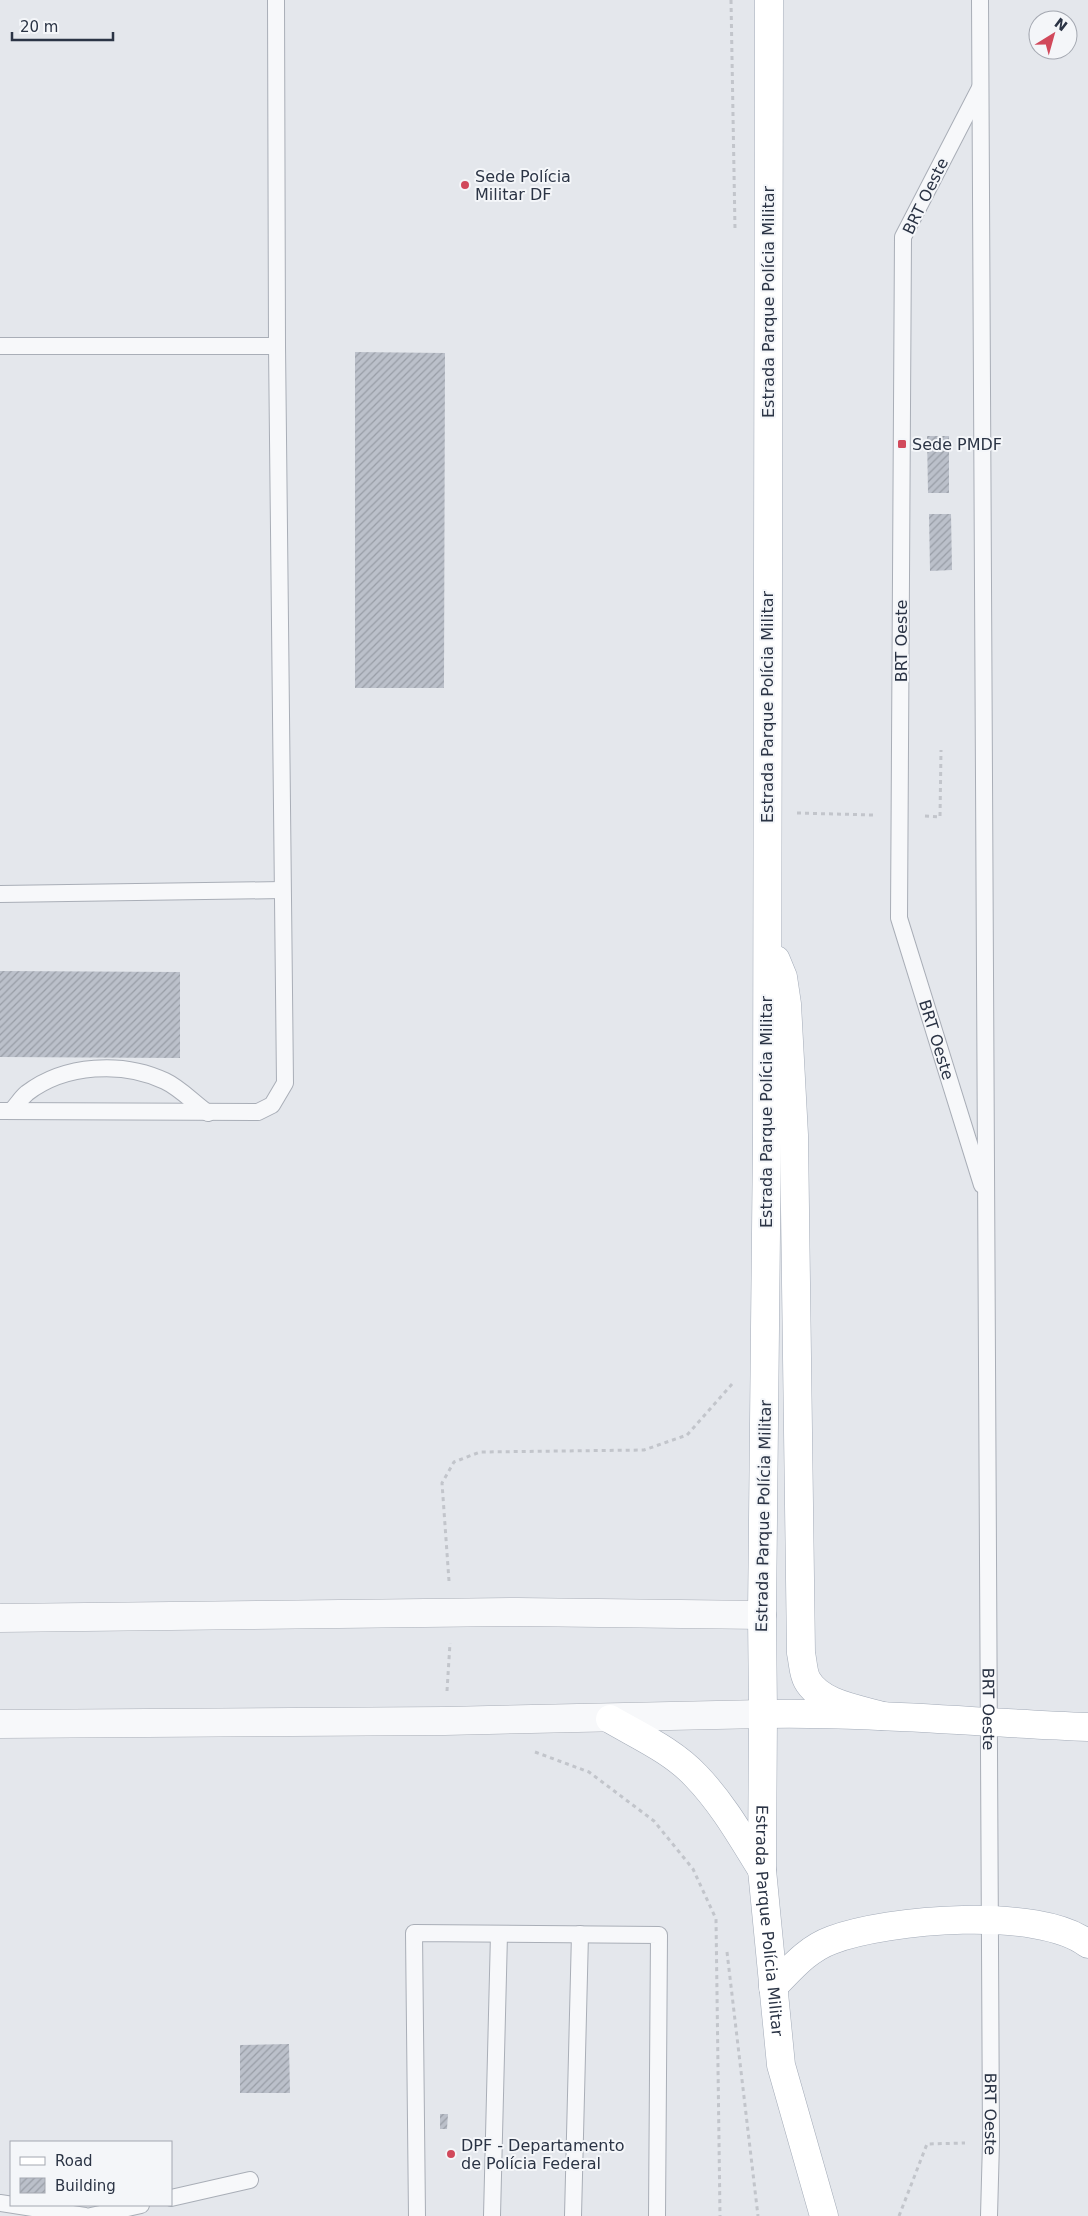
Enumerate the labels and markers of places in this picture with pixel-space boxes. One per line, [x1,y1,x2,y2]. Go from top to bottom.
place label: Sede Polícia Militar DF [475,167,571,204]
marker: Sede Polícia Militar DF [459,179,471,191]
place label: Sede PMDF [912,435,1002,454]
marker: Sede PMDF [896,438,908,450]
place label: DPF - Departamento de Polícia Federal [461,2136,625,2173]
marker: DPF - Departamento de Polícia Federal [445,2148,457,2160]

